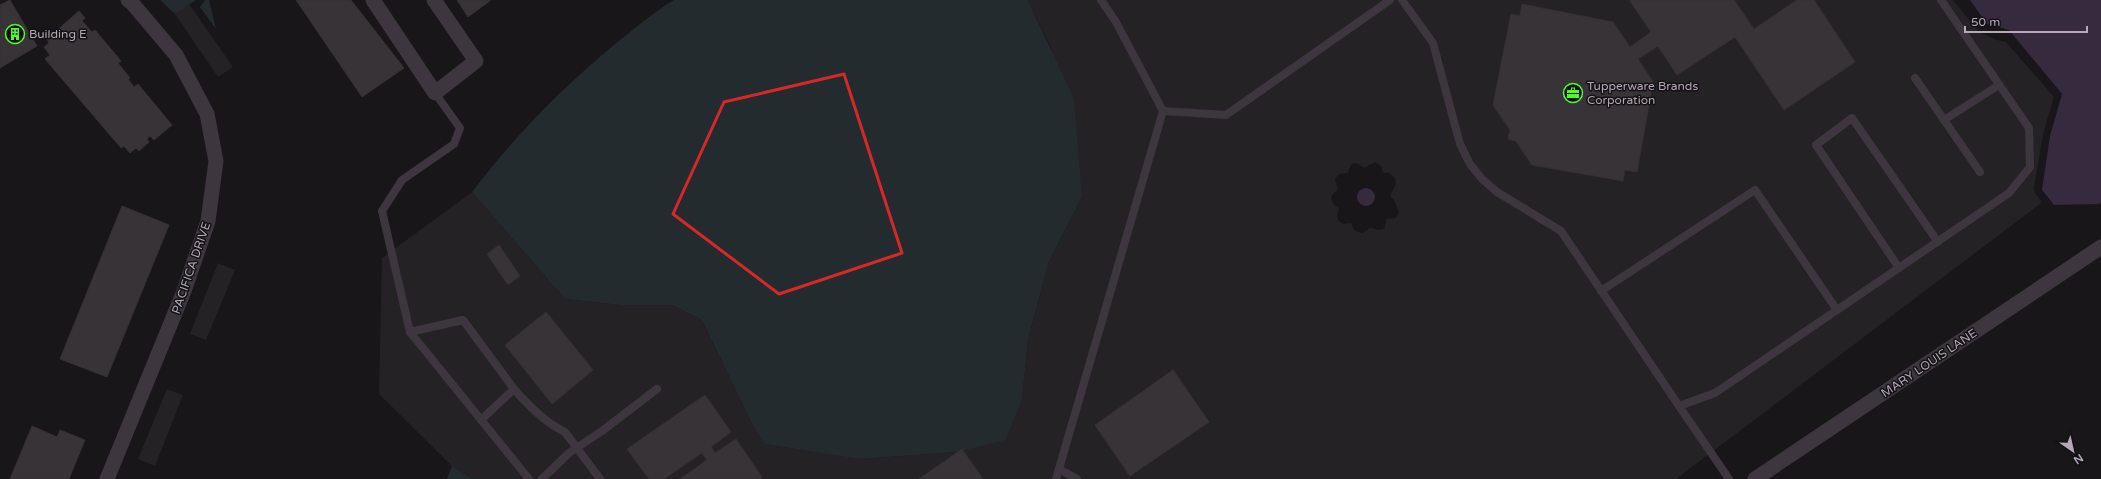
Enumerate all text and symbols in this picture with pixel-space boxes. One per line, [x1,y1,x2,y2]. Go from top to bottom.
scale bar [1965,8,2087,34]
text: 50 m [1971,15,2000,29]
building icon: Building E [4,23,26,45]
place label: Building E [29,27,87,41]
place label: Tupperware Brands Corporation [1587,79,1698,107]
office icon: Tupperware Brands Corporation [1562,82,1584,104]
street label: PACIFICA DRIVE [169,220,213,316]
street label: MARY LOUIS LANE [1878,326,1980,400]
north arrow [2053,431,2093,471]
text: N [2071,451,2086,467]

